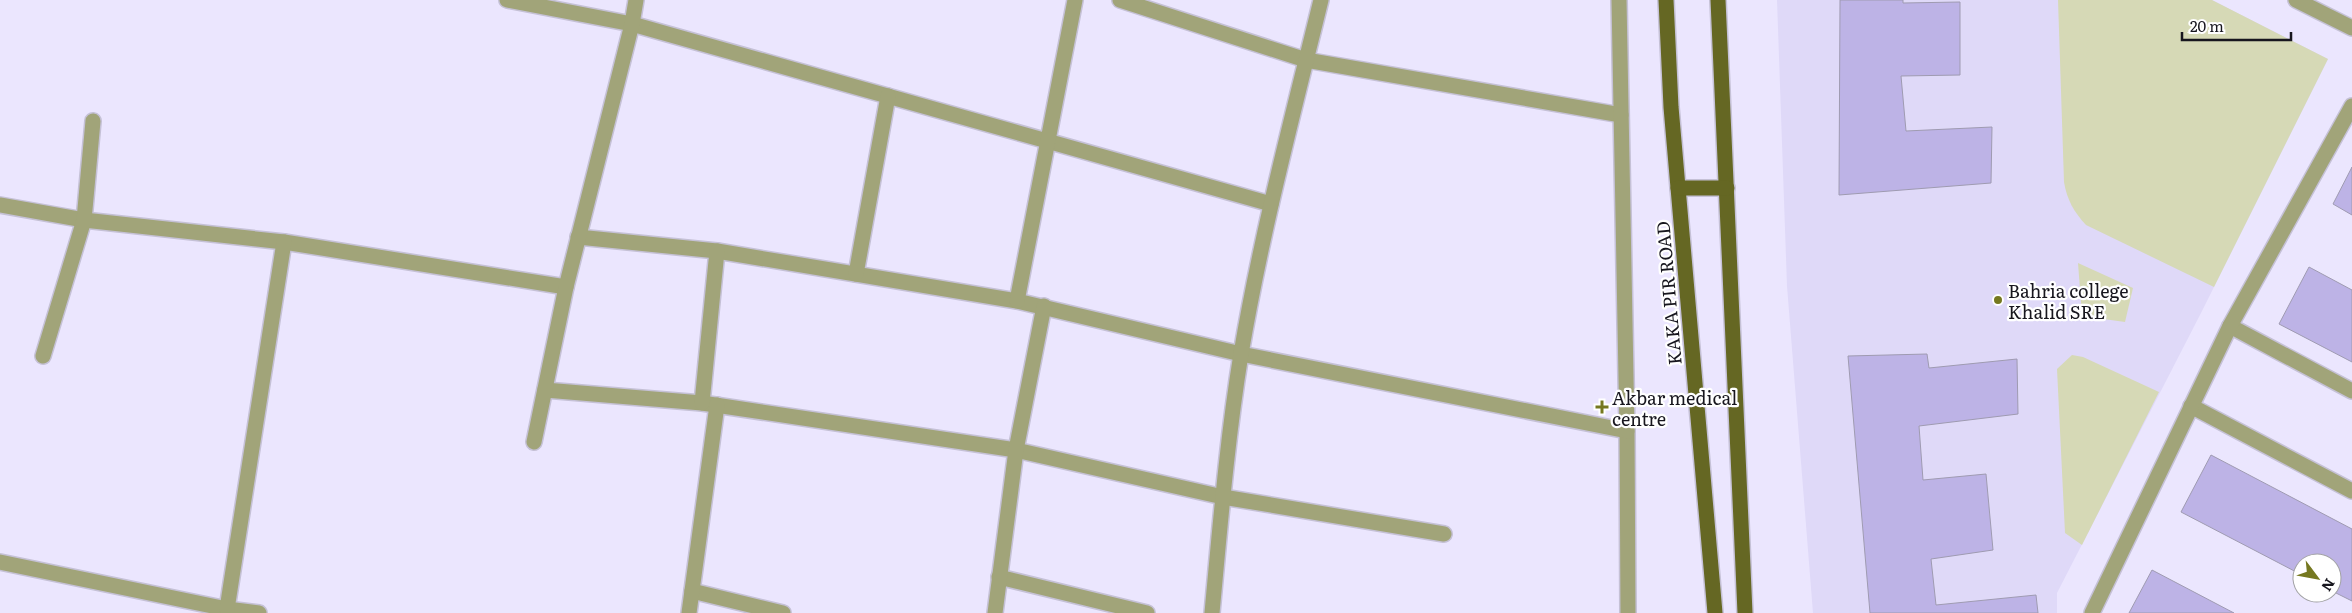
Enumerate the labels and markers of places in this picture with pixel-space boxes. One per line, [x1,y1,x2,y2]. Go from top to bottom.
place label: Bahria college Khalid SRE [2008,277,2129,325]
marker: Bahria college Khalid SRE [1992,294,2004,306]
place label: Akbar medical centre [1612,384,1737,432]
marker: Akbar medical centre [1596,401,1608,413]

